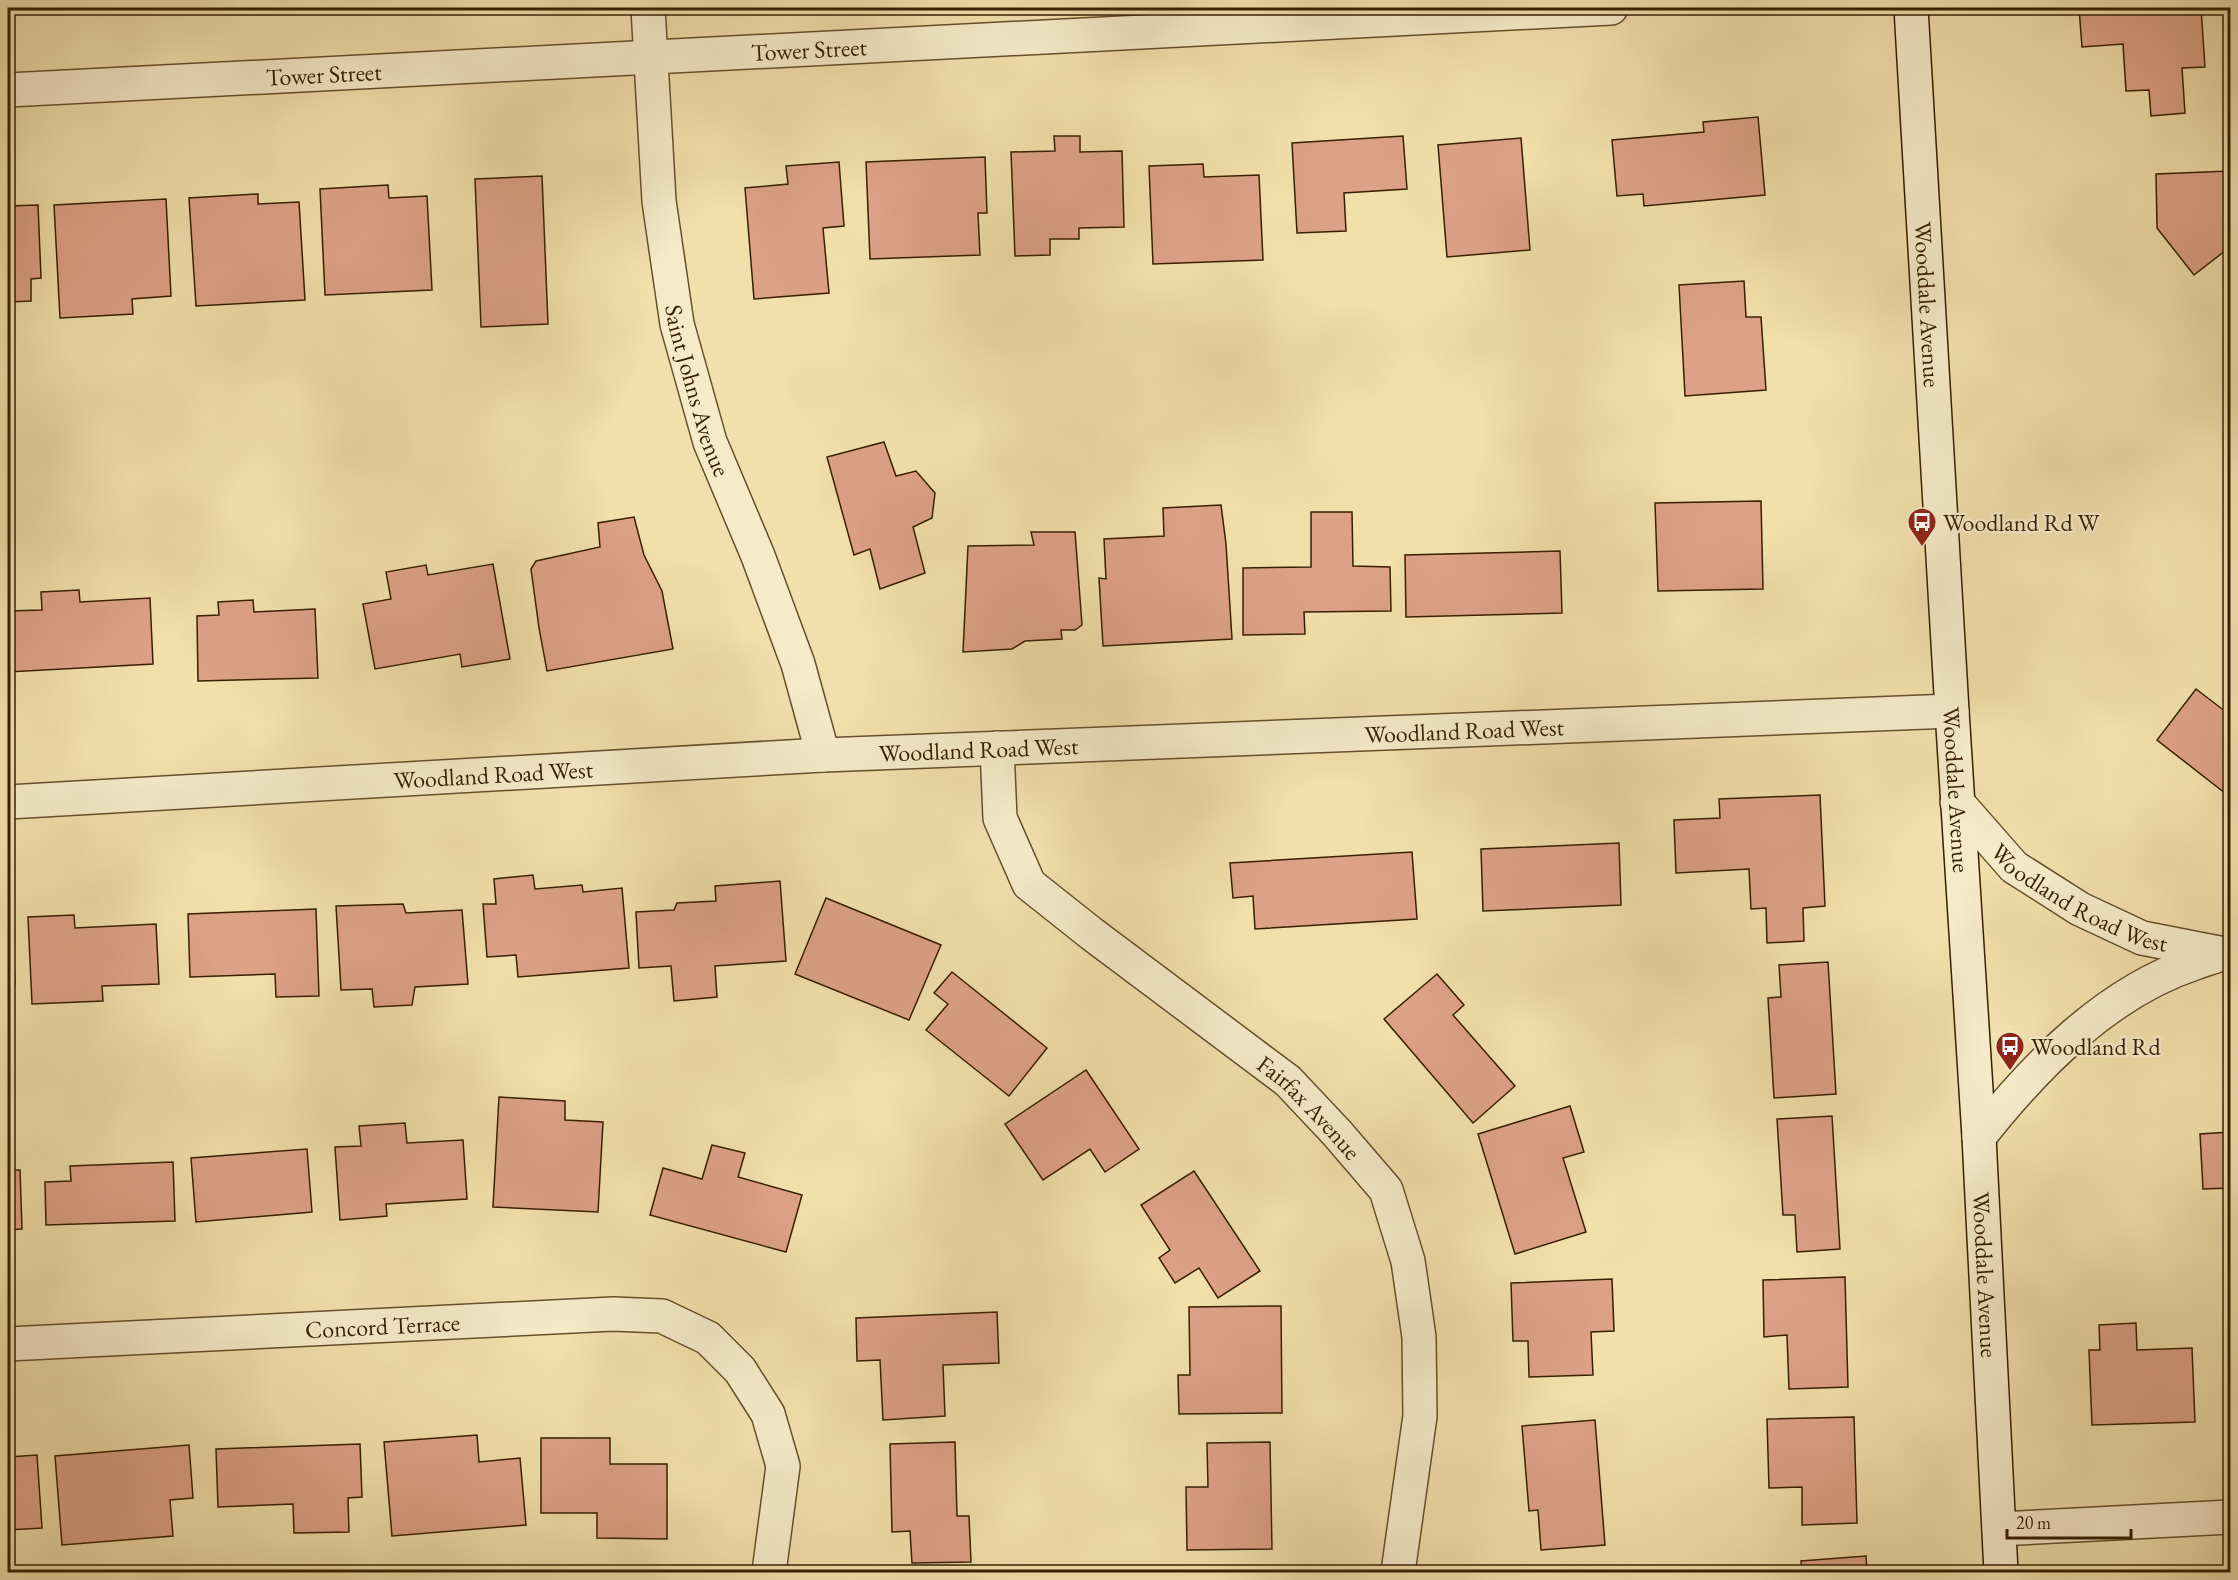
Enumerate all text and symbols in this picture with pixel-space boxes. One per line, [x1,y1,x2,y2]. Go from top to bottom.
street label: Tower Street [750,31,868,67]
street label: Tower Street [265,55,383,92]
street label: Wooddale Avenue [1908,221,1949,388]
street label: Saint Johns Avenue [659,302,738,481]
bus stop icon: Woodland Rd W [1906,506,1938,548]
place label: Woodland Rd W [1943,507,2100,538]
street label: Wooddale Avenue [1936,706,1978,874]
street label: Woodland Road West [1364,711,1565,749]
street label: Woodland Road West [878,730,1079,768]
street label: Woodland Road West [393,753,594,795]
street label: Woodland Road West [1984,836,2171,958]
bus stop icon: Woodland Rd [1994,1030,2026,1072]
place label: Woodland Rd [2031,1031,2162,1062]
street label: Fairfax Avenue [1251,1048,1368,1166]
street label: Wooddale Avenue [1966,1191,2006,1359]
street label: Concord Terrace [304,1306,461,1345]
scale bar [2007,1502,2132,1540]
text: 20 m [2016,1511,2051,1534]

